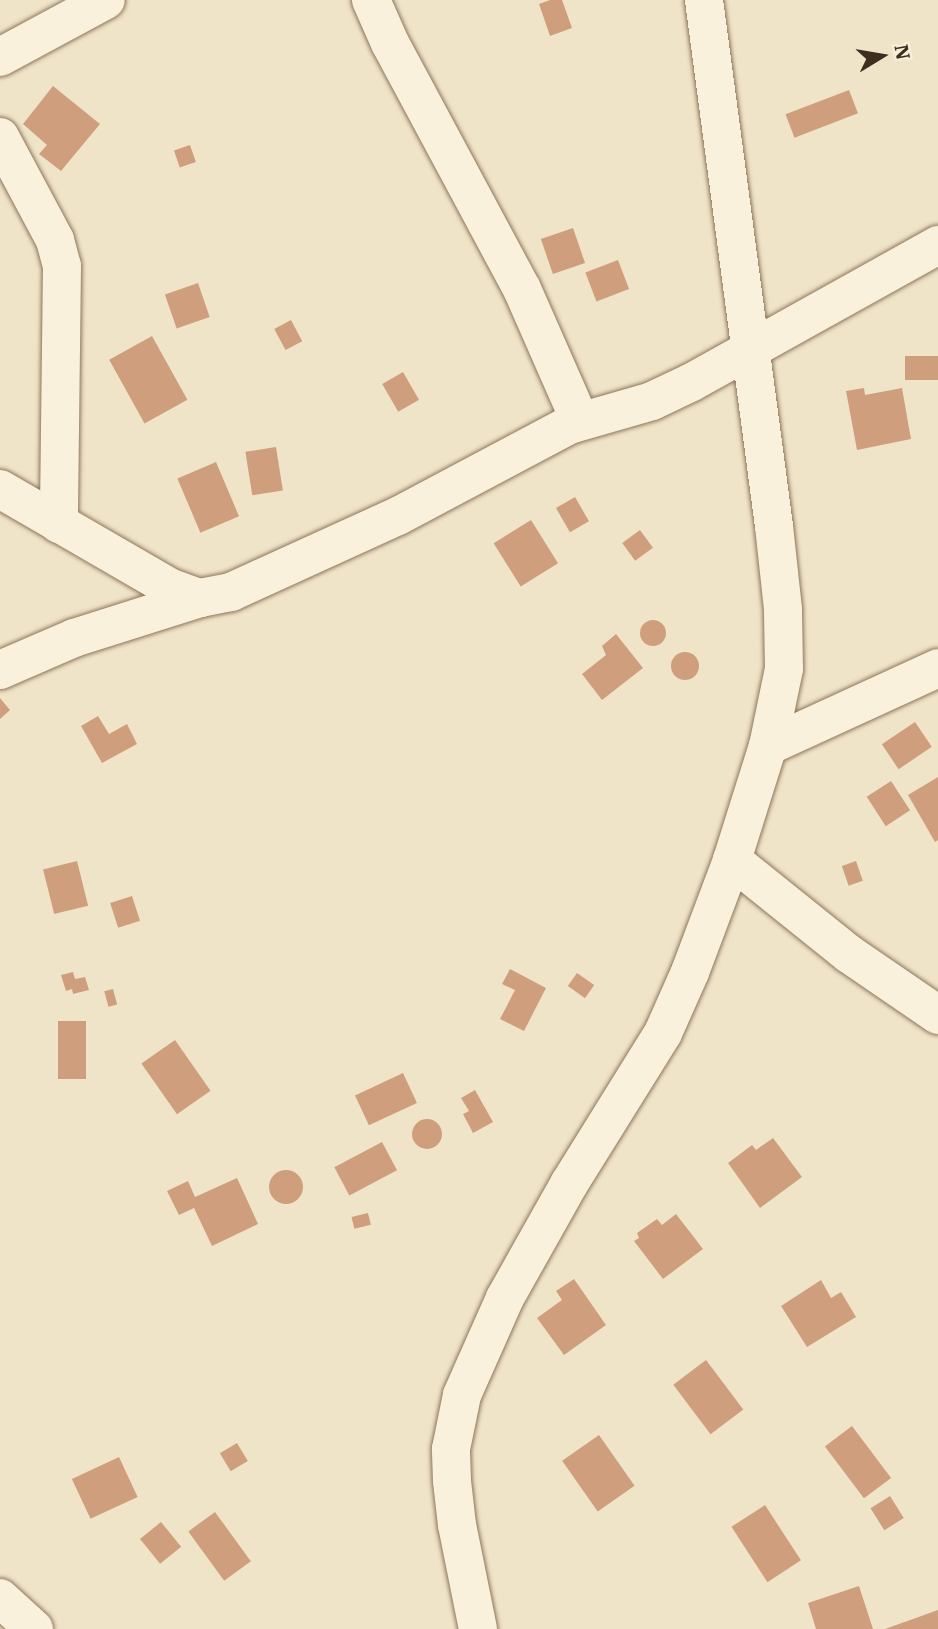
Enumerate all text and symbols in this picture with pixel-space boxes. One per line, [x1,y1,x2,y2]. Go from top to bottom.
north arrow [847,21,917,91]
text: N [889,42,916,62]

